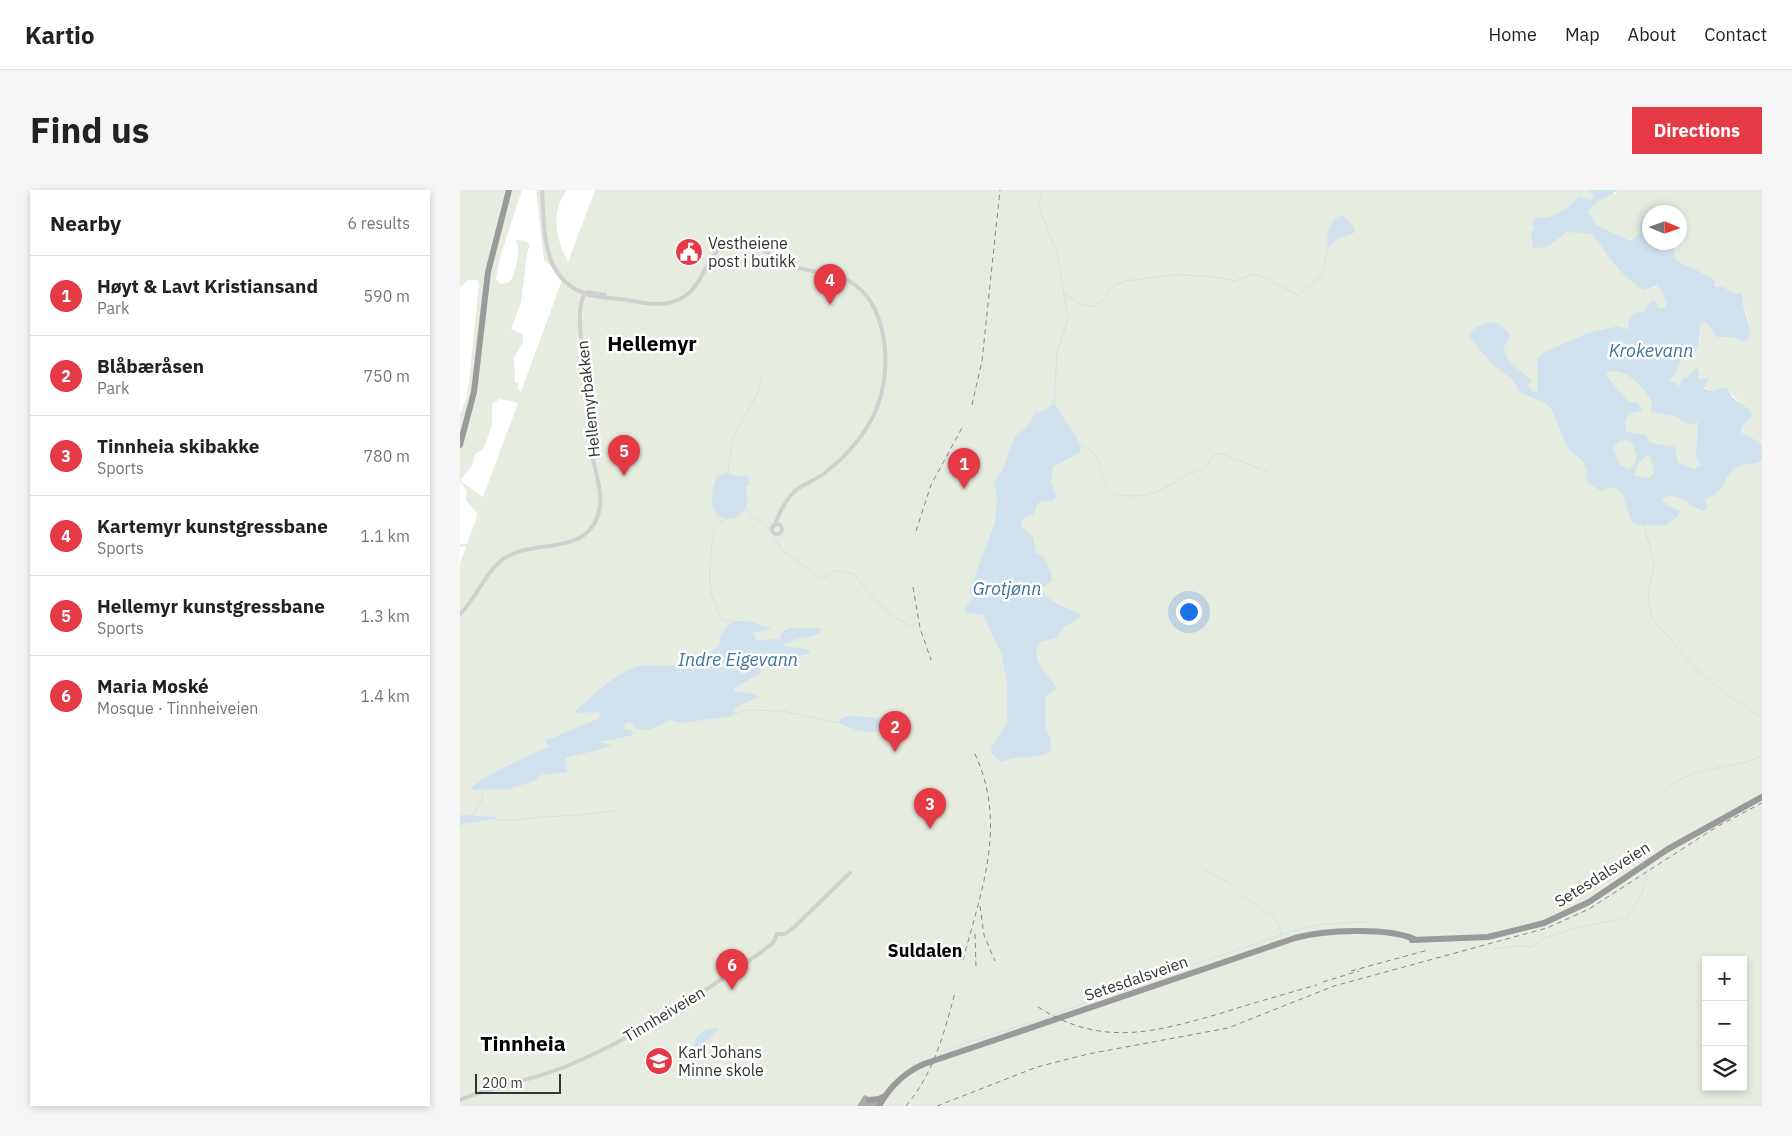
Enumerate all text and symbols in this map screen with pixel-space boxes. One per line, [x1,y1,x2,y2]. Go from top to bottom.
text: Kartio [25,19,95,51]
text: Home [1489,23,1537,46]
text: Map [1565,23,1600,46]
text: About [1628,23,1676,46]
text: Contact [1704,23,1767,46]
text: Find us [30,107,149,153]
button: Directions [1632,107,1762,154]
north arrow [1642,205,1687,250]
text: Nearby [50,209,121,237]
text: 6 results [347,213,410,233]
place label: Vestheiene post i butikk [708,233,797,271]
public building icon: Vestheiene post i butikk [674,237,704,267]
pin: 4 [814,264,846,305]
text: Høyt & Lavt Kristiansand [97,274,318,298]
text: 1 [61,286,71,306]
text: 590 m [363,286,410,306]
text: Park [97,298,129,318]
district label: Hellemyr [607,329,697,357]
water label: Krokevann [1609,339,1693,362]
street label: Hellemyrbakken [572,340,604,458]
text: Blåbæråsen [97,354,204,378]
text: 2 [61,366,71,386]
text: 750 m [363,366,410,386]
text: Park [97,378,129,398]
text: Tinnheia skibakke [97,434,259,458]
pin: 5 [608,435,640,476]
text: 3 [61,446,71,466]
text: 780 m [363,446,410,466]
pin: 1 [948,448,980,489]
text: Sports [97,458,144,478]
text: Kartemyr kunstgressbane [97,514,328,538]
text: 4 [61,526,71,546]
text: 1.1 km [360,526,410,546]
text: Sports [97,538,144,558]
water label: Grotjønn [973,577,1041,600]
text: Hellemyr kunstgressbane [97,594,325,618]
your location [1176,599,1202,625]
text: 5 [61,606,71,626]
text: 1.3 km [360,606,410,626]
text: Sports [97,618,144,638]
water label: Indre Eigevann [678,648,798,671]
text: Maria Moské [97,674,209,698]
text: 6 [61,686,71,706]
text: 1.4 km [360,686,410,706]
text: Mosque · Tinnheiveien [97,698,258,718]
pin: 2 [879,711,911,752]
pin: 3 [914,788,946,829]
street label: Setesdalsveien [1551,837,1653,911]
district label: Suldalen [888,939,962,962]
pin: 6 [716,949,748,990]
street label: Setesdalsveien [1082,951,1190,1005]
map controls [1702,956,1747,1091]
button: + [1702,956,1747,1001]
street label: Tinnheiveien [620,982,708,1046]
button: − [1702,1001,1747,1046]
district label: Tinnheia [480,1029,566,1057]
place label: Karl Johans Minne skole [678,1042,764,1080]
school or university icon: Karl Johans Minne skole [644,1046,674,1076]
button: layers [1702,1046,1747,1091]
scale bar [475,1071,561,1094]
text: 200 m [482,1074,523,1092]

